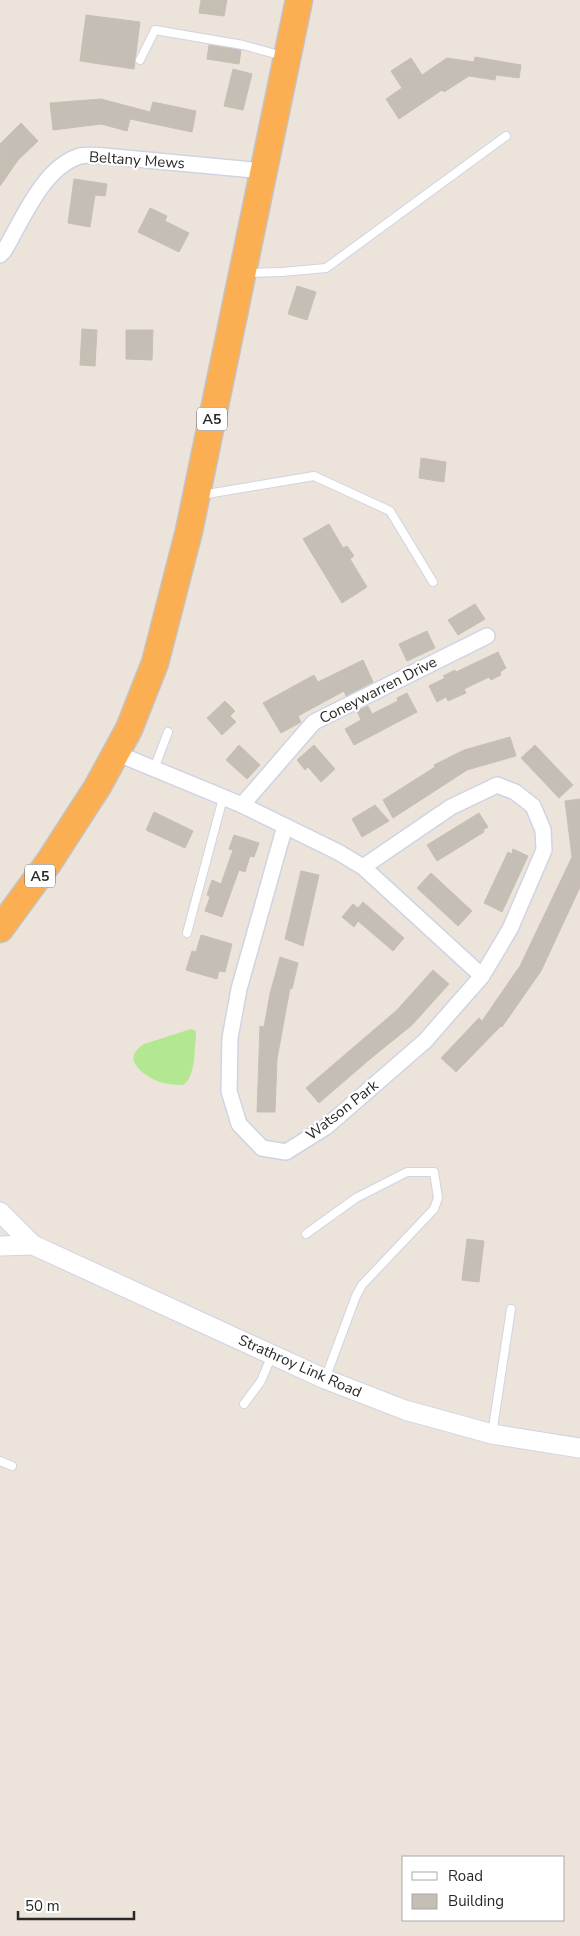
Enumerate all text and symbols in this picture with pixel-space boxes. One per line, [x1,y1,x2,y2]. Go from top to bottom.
street label: Beltany Mews [88,147,186,173]
road number: A5 [197,408,227,430]
street label: Coneywarren Drive [316,652,440,728]
road number: A5 [25,864,55,888]
street label: Watson Park [302,1075,383,1145]
street label: Strathroy Link Road [235,1330,365,1402]
legend [402,1856,565,1921]
text: Road [448,1866,483,1886]
scale bar [18,1888,134,1920]
text: Building [448,1891,504,1911]
text: 50 m [25,1896,60,1916]

